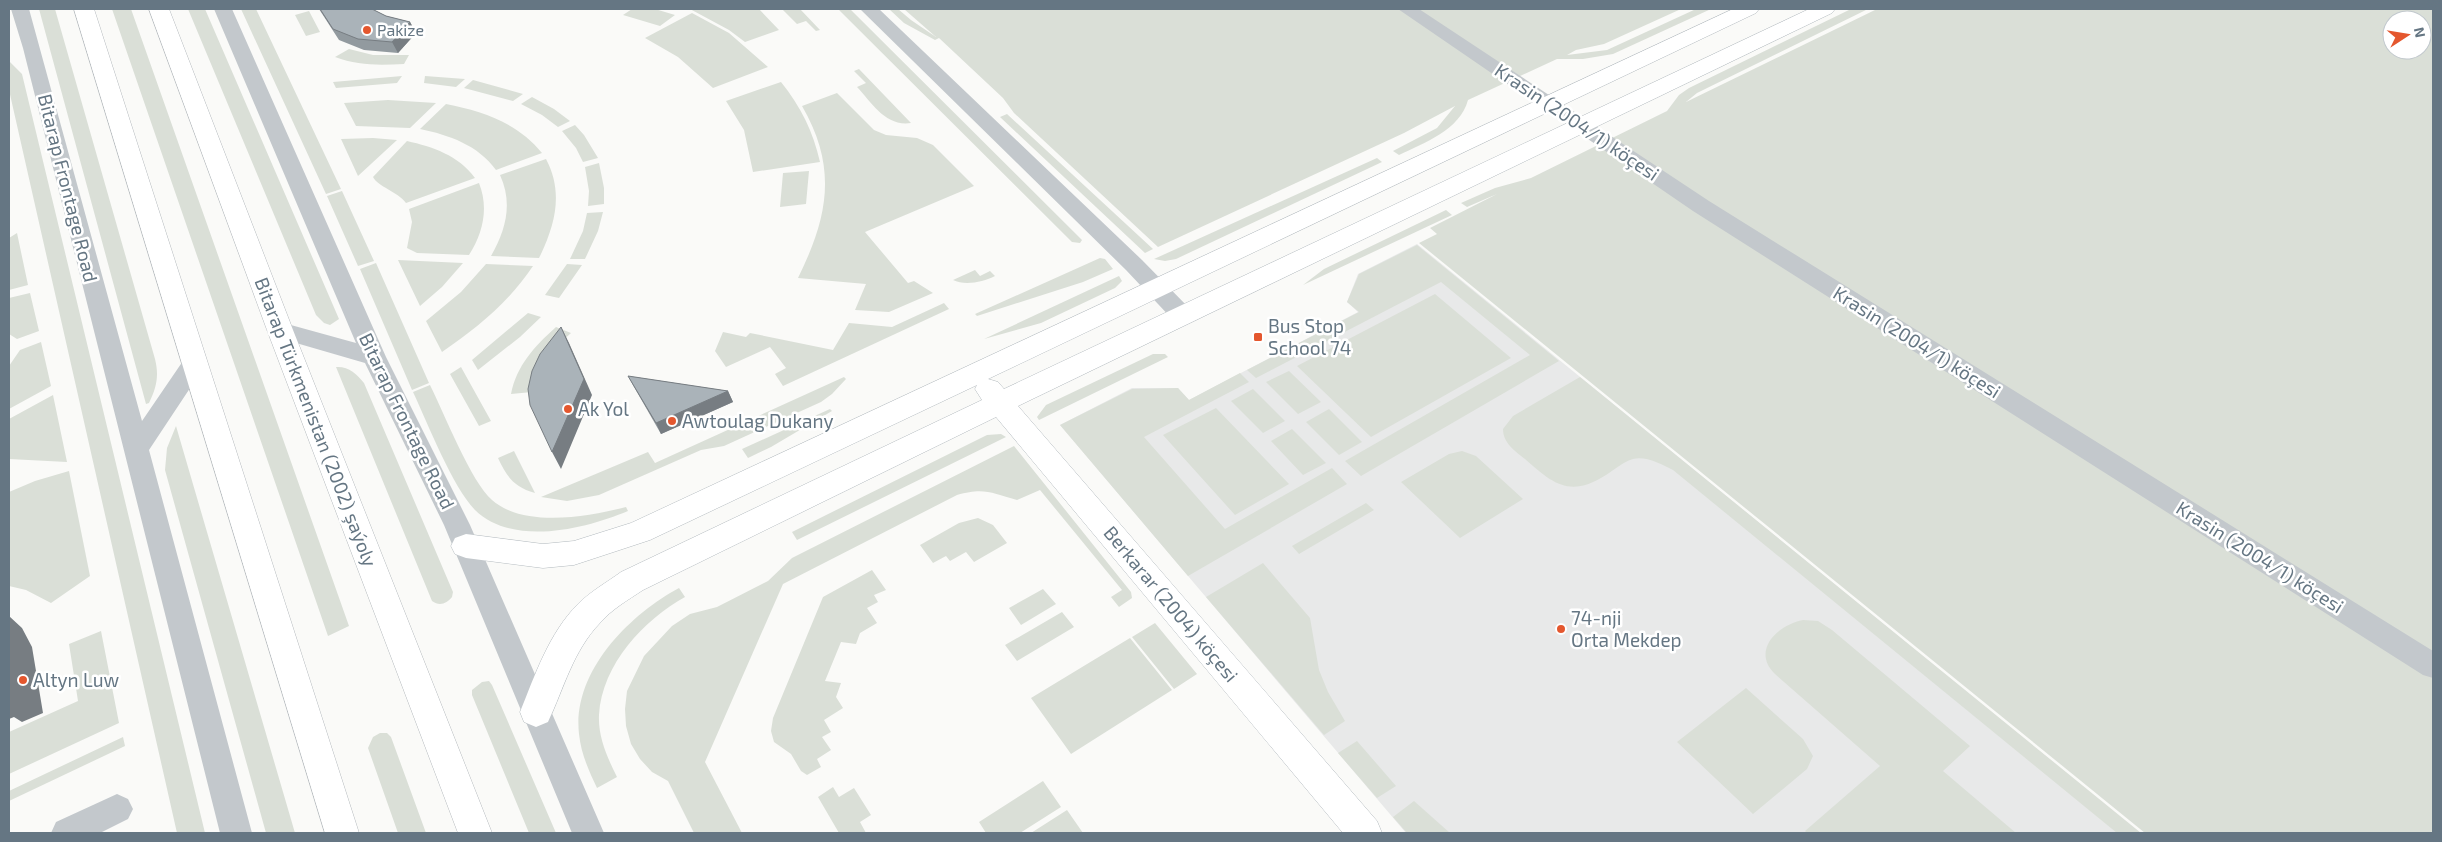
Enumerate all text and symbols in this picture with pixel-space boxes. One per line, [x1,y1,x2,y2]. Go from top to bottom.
north arrow [2382,10,2432,60]
place label: Pakize [377,20,424,39]
marker: Pakize [361,24,373,36]
text: N [2411,25,2430,39]
street label: Krasin (2004/1) köçesi [1490,58,1664,186]
street label: Bitarap Frontage Road [34,91,103,284]
street label: Bitarap Türkmenistan (2002) şaýoly [250,274,382,570]
street label: Krasin (2004/1) köçesi [1829,281,2005,403]
place label: Bus Stop School 74 [1268,314,1351,359]
street label: Bitarap Frontage Road [355,329,460,513]
marker: Bus Stop School 74 [1252,331,1264,343]
place label: Ak Yol [578,397,629,420]
marker: Ak Yol [562,403,574,415]
place label: Awtoulag Dukany [682,409,834,432]
marker: Awtoulag Dukany [666,415,678,427]
street label: Krasin (2004/1) köçesi [2172,496,2348,618]
street label: Berkarar (2004) köçesi [1099,521,1243,687]
place label: 74-nji Orta Mekdep [1571,606,1682,651]
marker: 74-nji Orta Mekdep [1555,623,1567,635]
place label: Altyn Luw [33,668,119,691]
marker: Altyn Luw [17,674,29,686]

